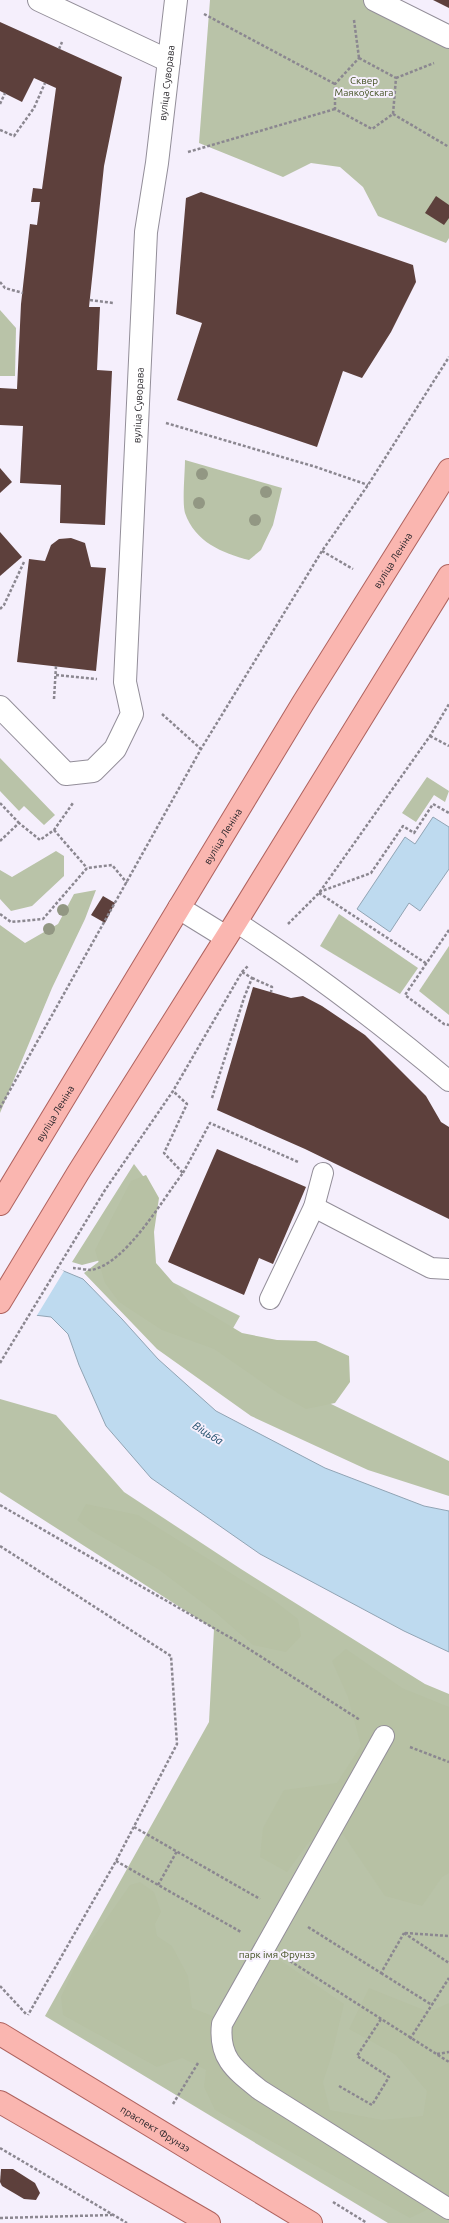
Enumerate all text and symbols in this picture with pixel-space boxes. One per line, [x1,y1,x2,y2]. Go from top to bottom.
street label: вуліца Суворава [157,45,177,121]
park label: Сквер Маякоўскага [335,75,393,98]
street label: вуліца Суворава [131,367,146,443]
street label: вуліца Леніна [371,531,414,590]
street label: вуліца Леніна [202,806,244,866]
street label: вуліца Леніна [34,1084,76,1144]
water label: Віцьба [191,1419,225,1447]
park label: парк імя Фрунзэ [239,1949,315,1960]
street label: праспект Фрунзэ [118,2104,192,2154]

